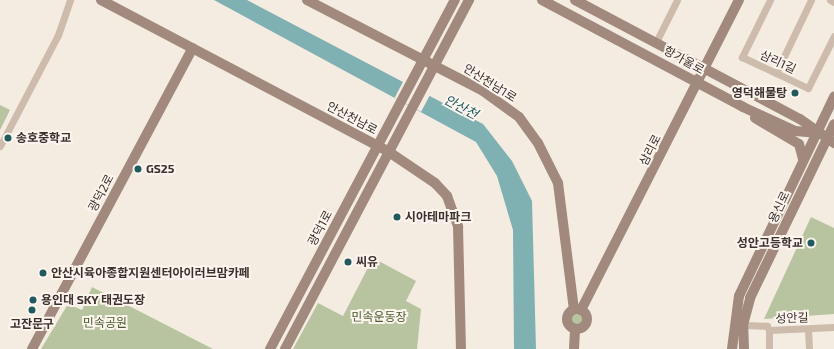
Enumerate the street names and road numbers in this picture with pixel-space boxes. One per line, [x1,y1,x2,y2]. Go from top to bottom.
street label: 항가울로 [661,43,707,77]
street label: 삼리1길 [758,47,798,77]
street label: 안산천남1로 [461,61,519,105]
street label: 안산천남로 [324,99,380,137]
street label: 삼리로 [636,132,664,168]
street label: 광덕2로 [85,172,117,214]
street label: 용신로 [765,189,793,225]
street label: 광덕1로 [305,208,335,248]
street label: 성안길 [775,310,809,326]

